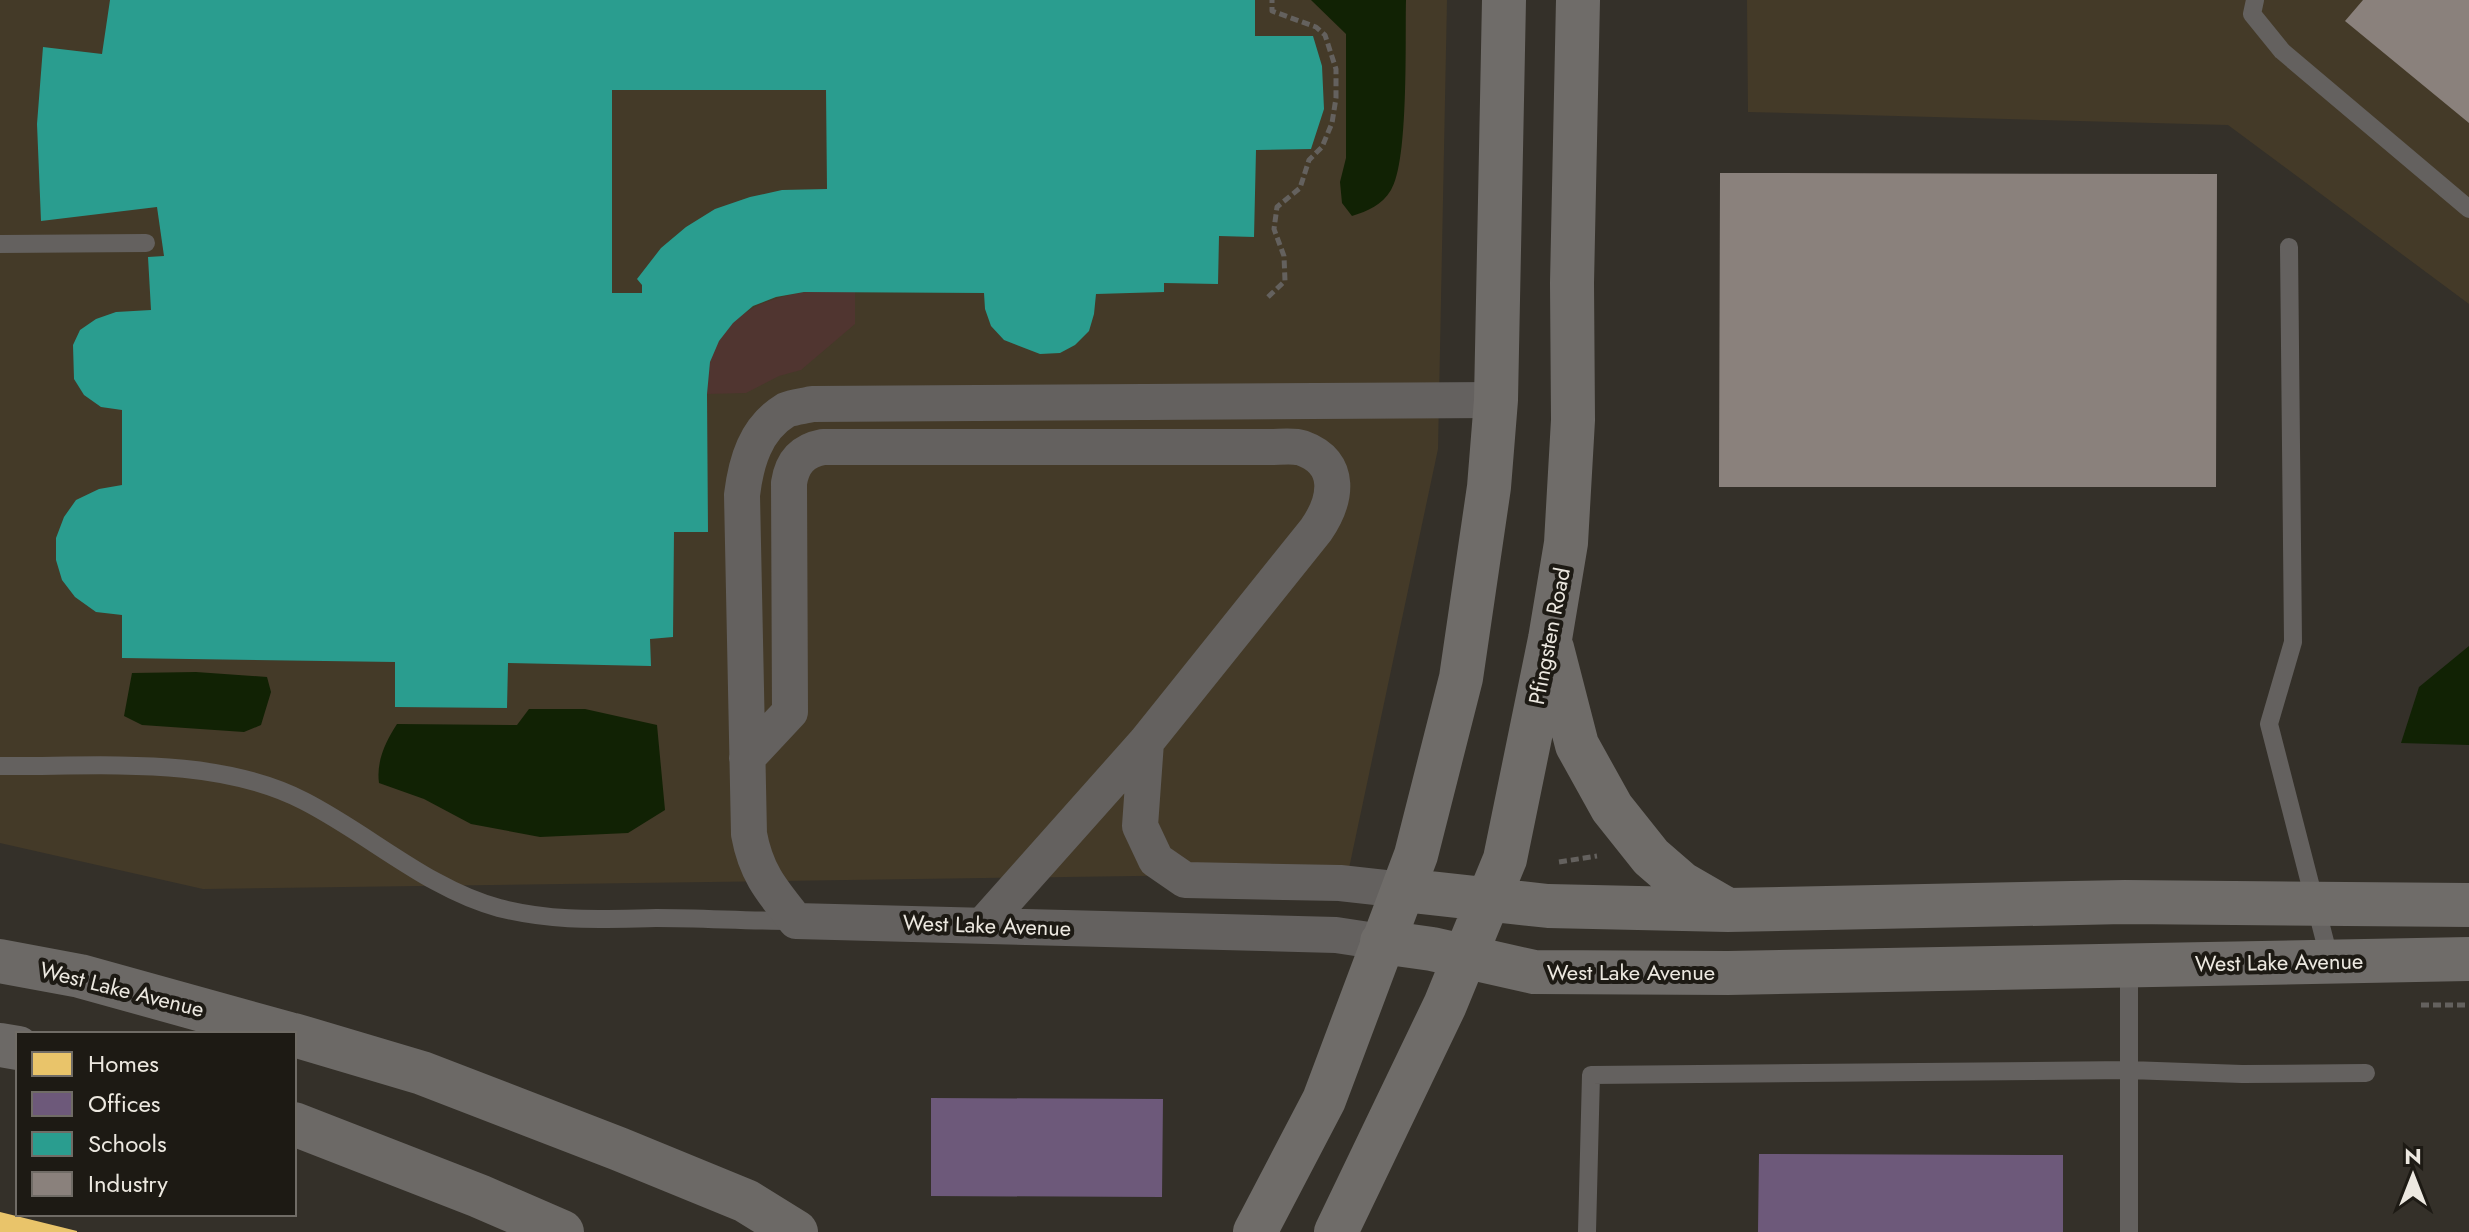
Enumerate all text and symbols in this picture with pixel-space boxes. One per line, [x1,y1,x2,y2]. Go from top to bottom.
street label: Pfingsten Road [1520,565,1578,707]
street label: West Lake Avenue [902,906,1072,944]
street label: West Lake Avenue [2195,945,2363,979]
street label: West Lake Avenue [36,953,208,1025]
street label: West Lake Avenue [1547,956,1715,988]
legend [16,1032,296,1216]
text: Homes [88,1046,159,1081]
text: Offices [88,1086,160,1121]
text: Schools [88,1126,167,1161]
north arrow [2373,1136,2453,1216]
text: N [2404,1140,2422,1172]
text: Industry [88,1166,168,1201]

